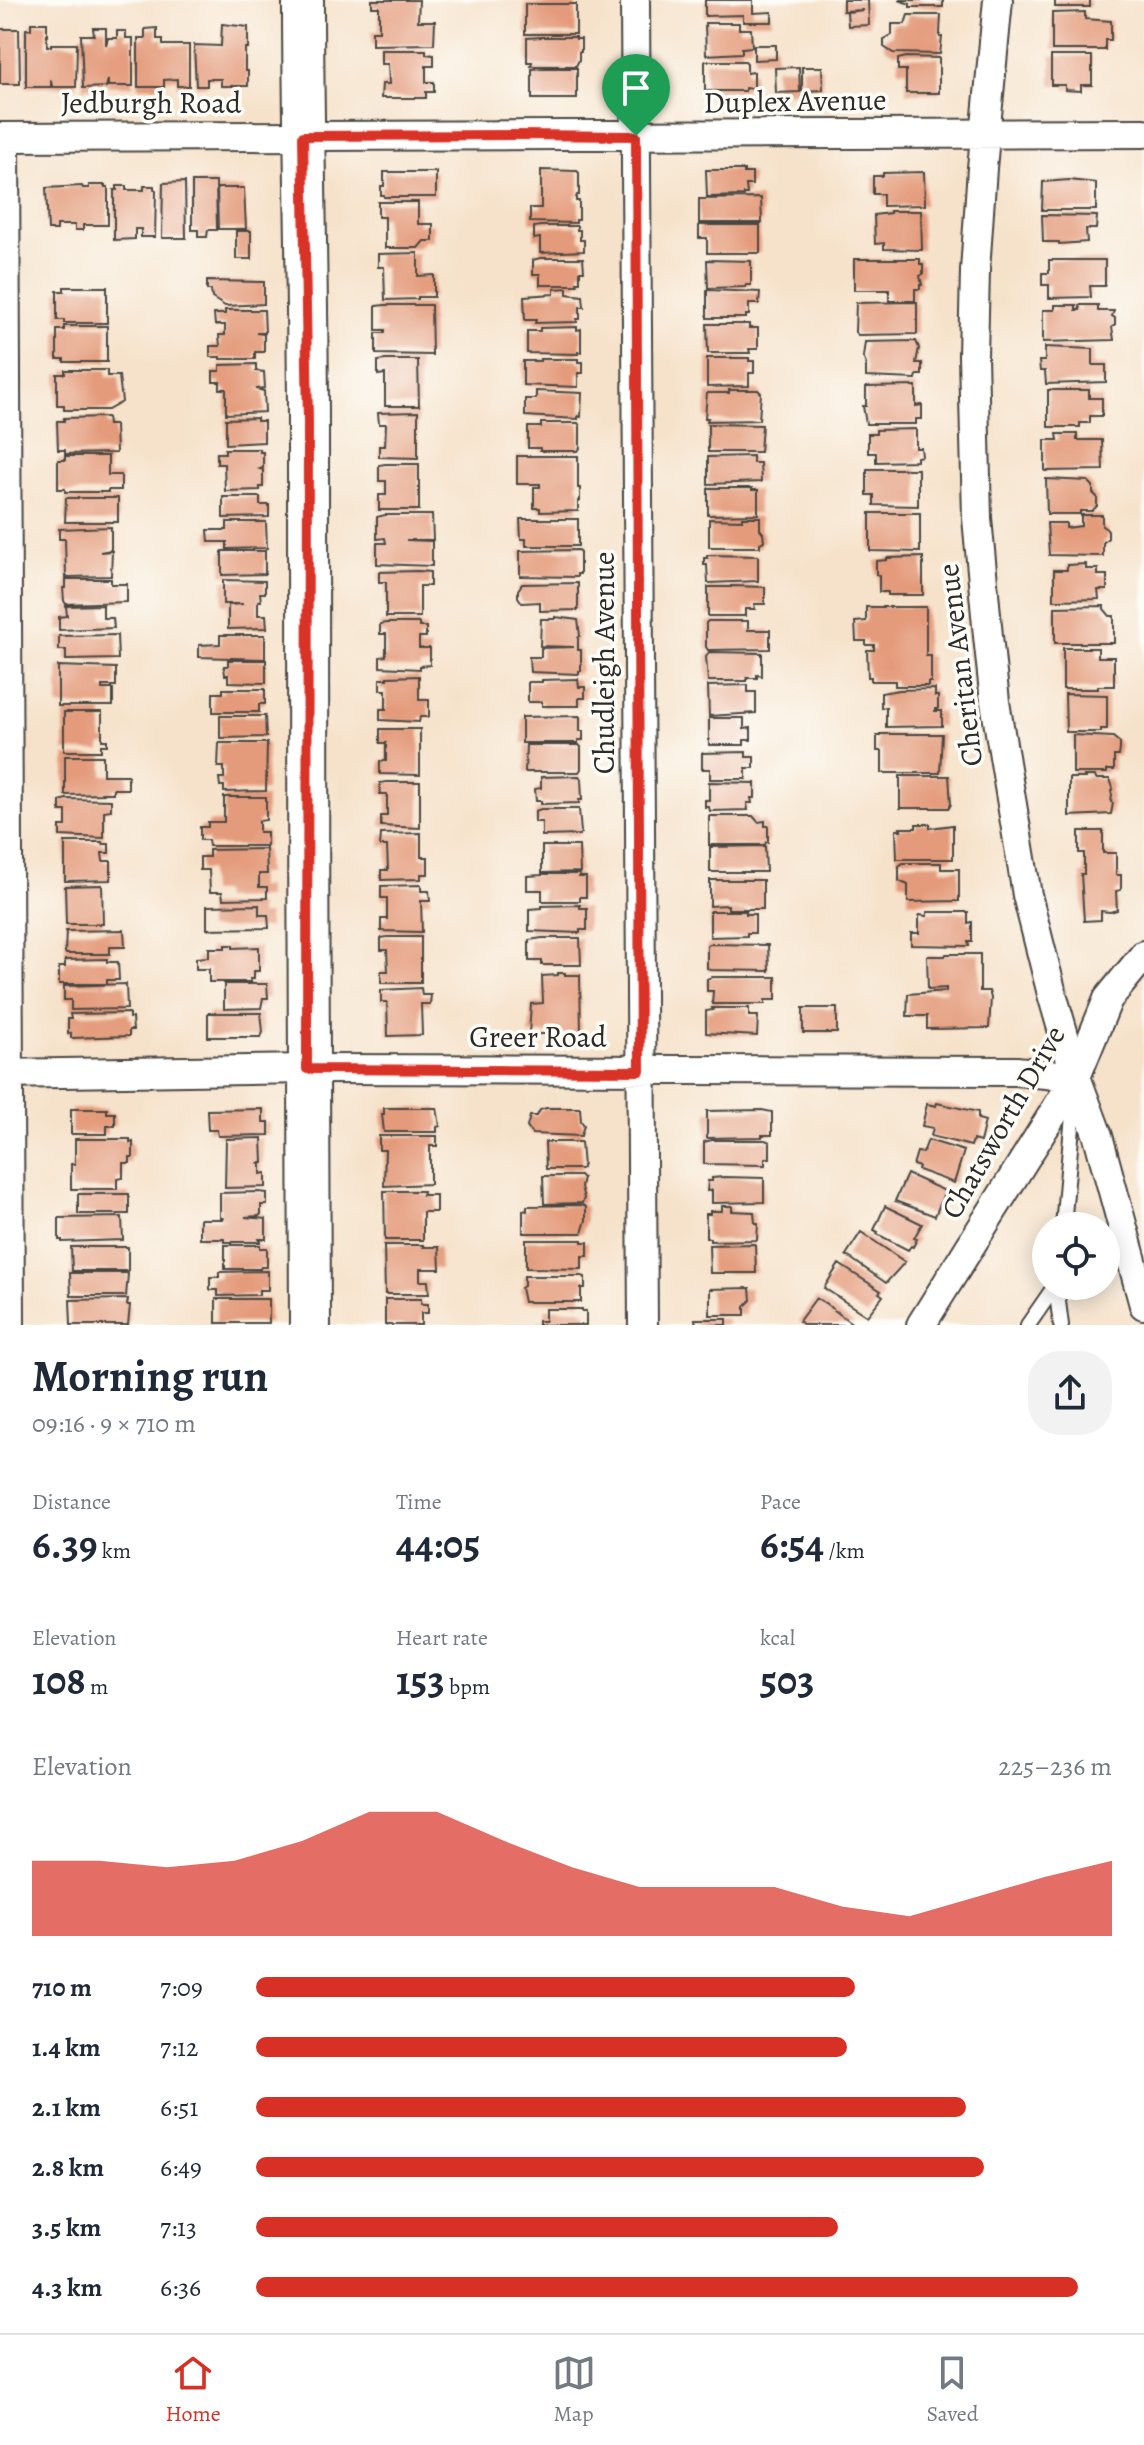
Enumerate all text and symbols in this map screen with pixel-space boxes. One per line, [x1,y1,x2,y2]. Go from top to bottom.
pin [602,54,670,136]
icon: arrive [614,66,658,110]
street label: Duplex Avenue [703,79,887,123]
street label: Jedburgh Road [61,83,242,123]
street label: Chudleigh Avenue [584,552,624,774]
street label: Cheritan Avenue [928,561,992,769]
street label: Greer Road [469,1017,608,1057]
street label: Chatsworth Drive [931,1018,1075,1226]
map controls [1032,1212,1120,1300]
button: locate [1032,1212,1120,1300]
text: Morning run [32,1346,268,1406]
button: share [1028,1351,1112,1435]
text: 09:16 · 9 × 710 m [32,1406,196,1441]
text: Distance [32,1487,111,1517]
text: Time [396,1487,442,1517]
text: Pace [760,1487,801,1517]
text: 6.39 [32,1517,97,1572]
text: 44:05 [396,1517,480,1572]
text: 6:54 [760,1517,824,1572]
text: km [97,1536,131,1566]
text: /km [824,1536,865,1566]
text: Elevation [32,1623,116,1653]
text: Heart rate [396,1623,488,1653]
text: kcal [760,1623,795,1653]
text: 108 [32,1653,86,1708]
text: 153 [396,1653,445,1708]
text: 503 [760,1653,814,1708]
text: m [86,1672,108,1702]
text: bpm [445,1672,490,1702]
text: Elevation [32,1749,132,1784]
text: 225–236 m [998,1749,1112,1784]
text: 710 m [32,1970,92,2005]
text: 7:09 [160,1970,203,2005]
text: 1.4 km [32,2030,100,2065]
text: 7:12 [160,2030,198,2065]
text: 2.1 km [32,2090,101,2125]
text: 6:51 [160,2090,198,2125]
text: 2.8 km [32,2150,104,2185]
text: 6:49 [160,2150,202,2185]
text: 3.5 km [32,2210,101,2245]
text: 7:13 [160,2210,197,2245]
text: 4.3 km [32,2270,102,2305]
text: 6:36 [160,2270,201,2305]
tab: Home [165,2351,221,2429]
tab: Map [552,2351,596,2429]
tab: Saved [926,2351,979,2429]

